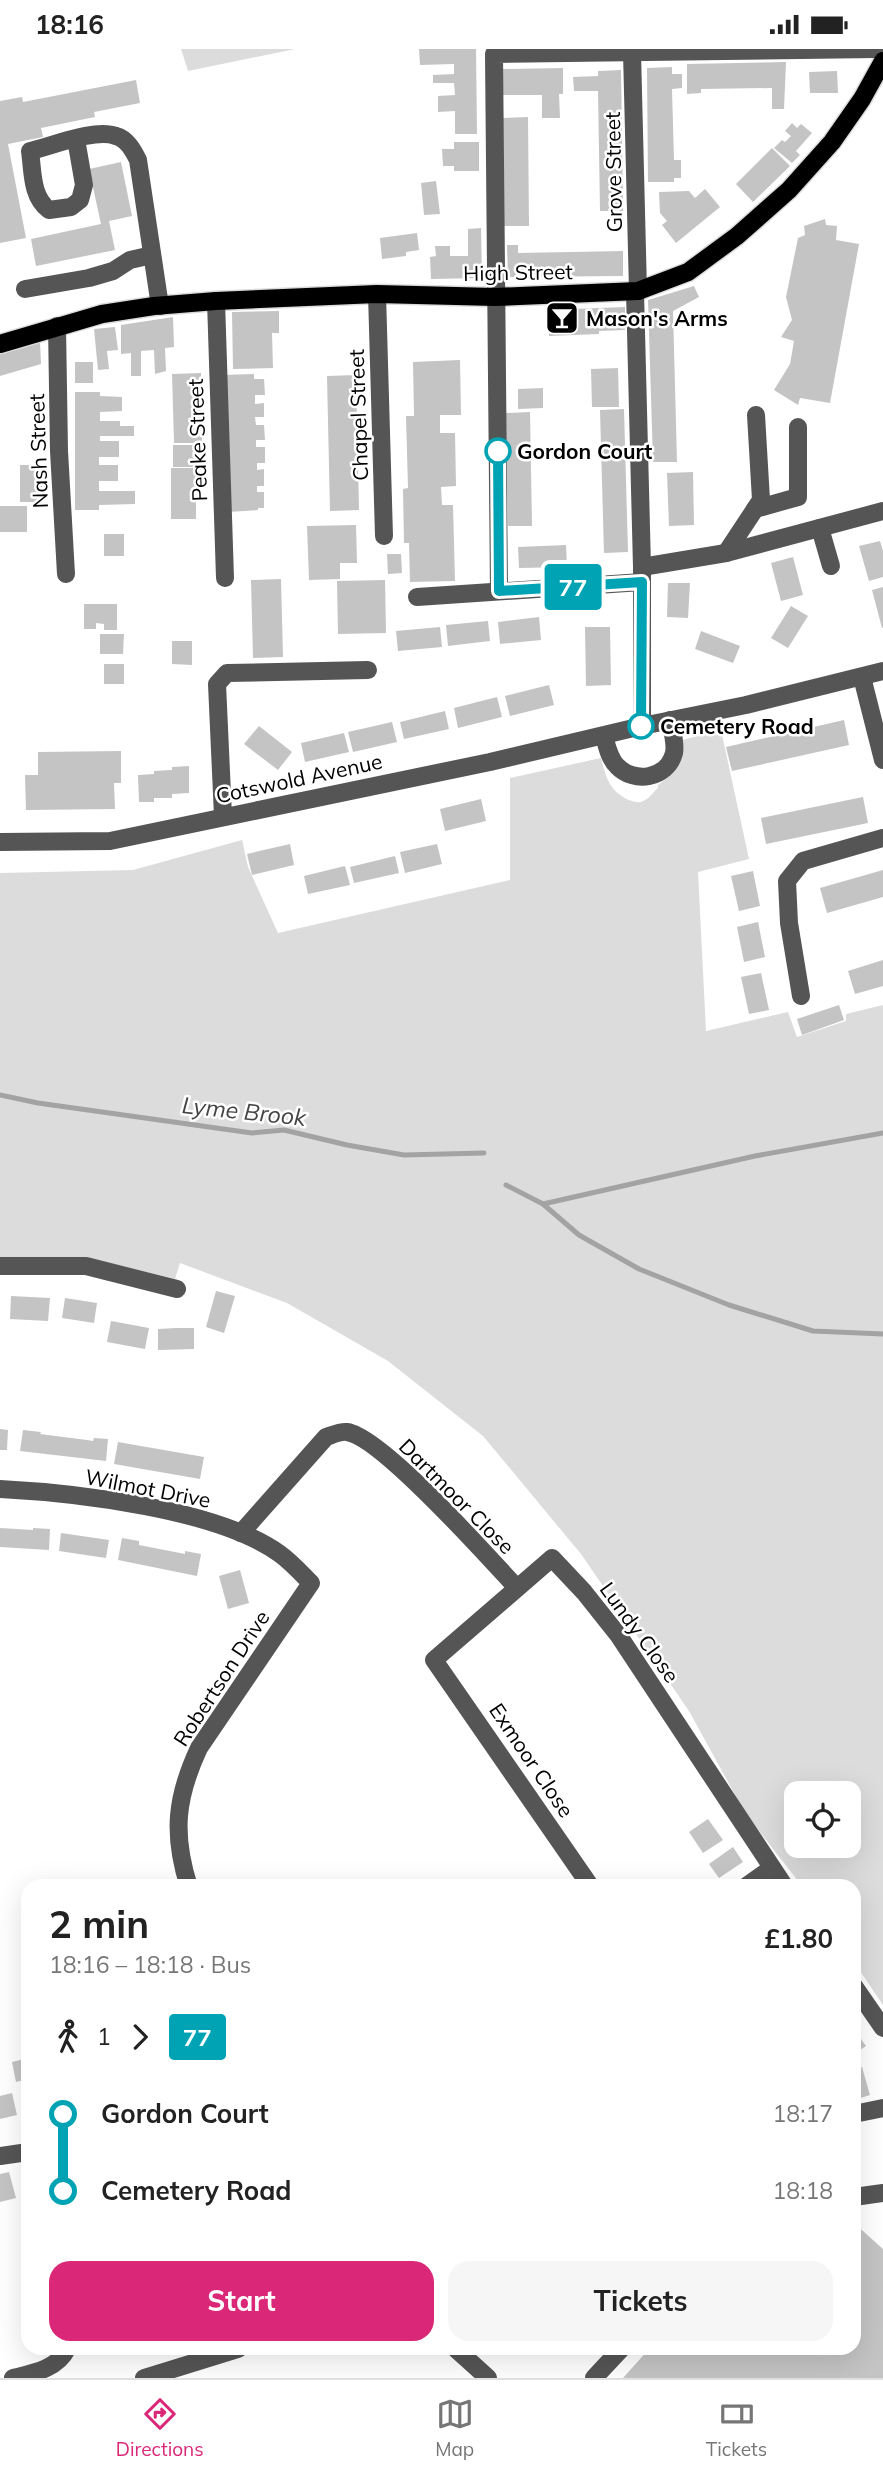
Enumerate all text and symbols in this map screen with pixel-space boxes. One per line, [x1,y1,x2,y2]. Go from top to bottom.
text: 18:16 [35,8,104,41]
street label: Grove Street [599,111,627,233]
street label: High Street [463,258,573,286]
bar icon: Mason's Arms [543,299,581,337]
place label: Mason's Arms [586,305,728,331]
street label: Chapel Street [343,349,373,481]
street label: Peake Street [182,378,212,502]
street label: Nash Street [23,393,53,509]
marker: Gordon Court [485,438,511,464]
place label: Gordon Court [517,438,652,464]
line badge: 77 [542,564,604,610]
text: 77 [559,572,587,602]
marker: Cemetery Road [628,713,654,739]
place label: Cemetery Road [660,713,814,739]
street label: Cotswold Avenue [213,748,385,808]
water label: Lyme Brook [181,1090,309,1132]
street label: Dartmoor Close [394,1433,520,1559]
street label: Wilmot Drive [83,1463,213,1513]
street label: Lundy Close [595,1577,685,1687]
street label: Robertson Drive [167,1605,275,1751]
street label: Exmoor Close [484,1698,580,1822]
map controls [784,1781,861,1858]
button: locate [784,1781,861,1858]
text: 2 min [49,1900,149,1948]
text: £1.80 [764,1922,833,1955]
text: 18:16 – 18:18 · Bus [49,1950,251,1979]
icon: walk [49,2018,87,2056]
icon: forward [121,2018,159,2056]
text: 1 [97,2022,111,2051]
text: 77 [183,2022,212,2052]
text: Gordon Court [101,2097,269,2130]
text: 18:17 [773,2099,833,2128]
text: Cemetery Road [101,2174,291,2207]
text: 18:18 [773,2176,833,2205]
button: Start [49,2261,434,2341]
button: Tickets [448,2261,833,2341]
tab: Directions [116,2395,204,2461]
tab: Map [435,2395,474,2461]
tab: Tickets [706,2395,767,2461]

